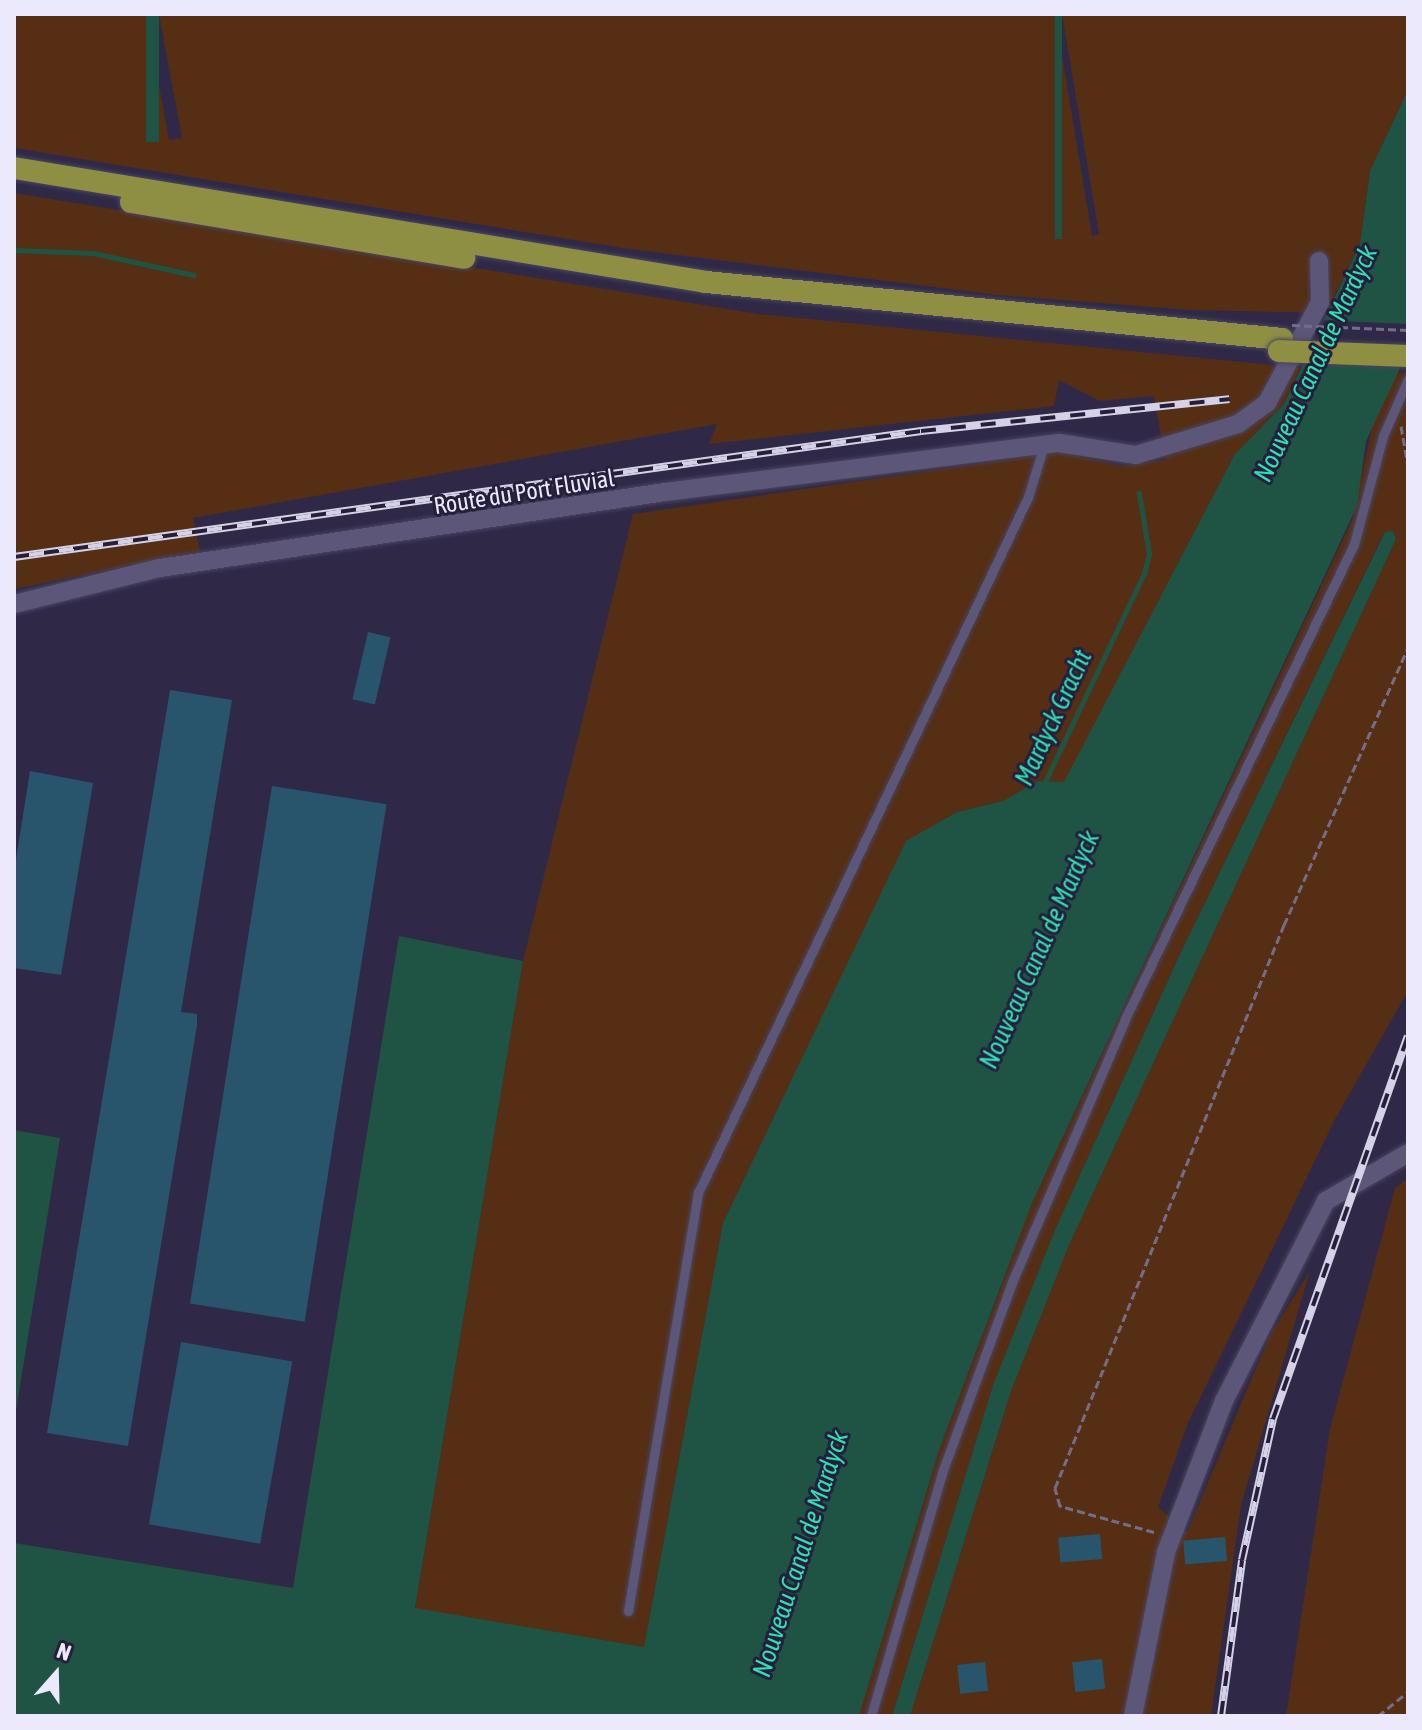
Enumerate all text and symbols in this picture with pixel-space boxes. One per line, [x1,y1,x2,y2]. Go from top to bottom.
water label: Nouveau Canal de Mardyck [1248,241,1384,487]
street label: Route du Port Fluvial [432,464,616,520]
water label: Mardyck Gracht [1009,645,1099,791]
water label: Nouveau Canal de Mardyck [973,826,1107,1074]
water label: Nouveau Canal de Mardyck [746,1427,856,1681]
north arrow [16,1634,96,1714]
text: N [54,1637,75,1666]

